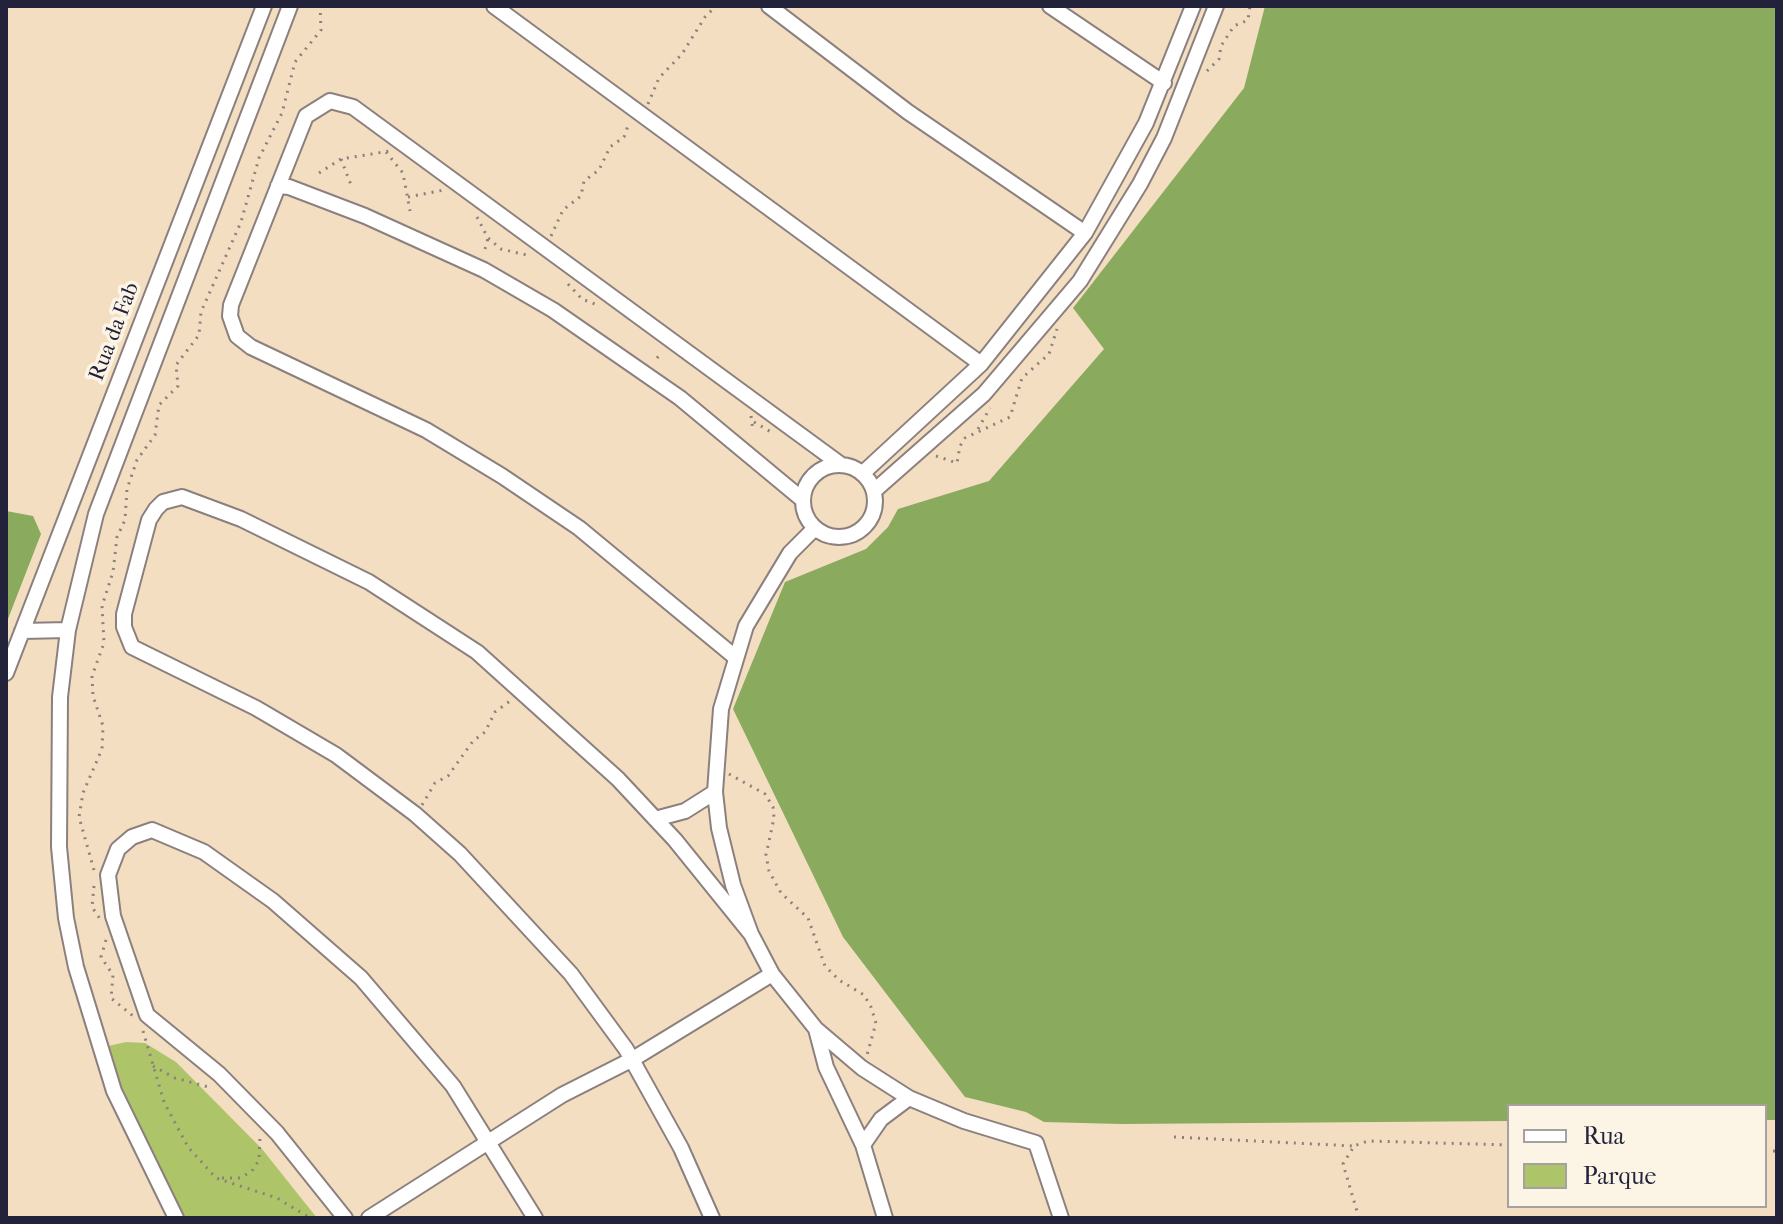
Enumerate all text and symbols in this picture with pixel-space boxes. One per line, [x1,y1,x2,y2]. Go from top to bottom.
street label: Rua da Fab [84,279,146,385]
legend [1507,1104,1767,1208]
text: Rua [1583,1122,1625,1150]
text: Parque [1583,1162,1656,1190]

